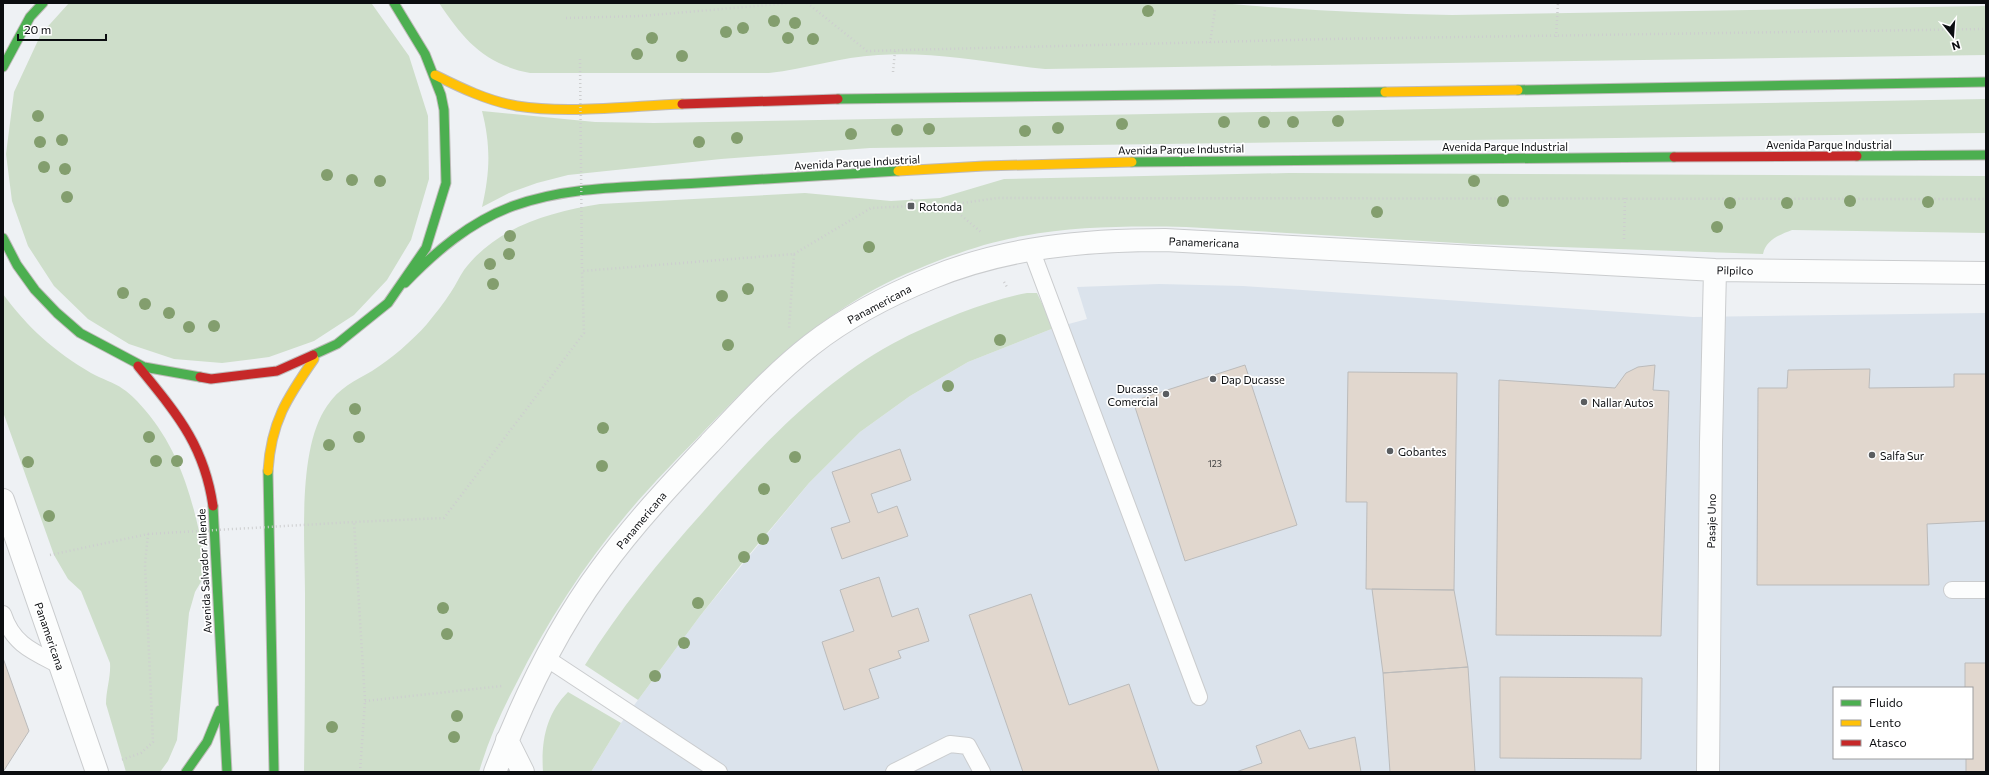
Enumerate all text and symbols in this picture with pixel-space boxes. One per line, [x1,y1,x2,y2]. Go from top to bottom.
scale bar [18,16,106,42]
north arrow [1933,16,1973,56]
text: 20 m [24,22,51,36]
text: N [1950,39,1962,53]
street label: Avenida Parque Industrial [1766,138,1892,151]
street label: Avenida Parque Industrial [1442,140,1568,153]
street label: Avenida Parque Industrial [1118,141,1244,157]
street label: Avenida Parque Industrial [794,152,920,172]
place label: Rotonda [919,200,962,213]
marker: Rotonda [906,201,916,211]
street label: Panamericana [1168,234,1240,250]
street label: Pilpilco [1717,263,1754,277]
street label: Panamericana [845,282,913,326]
place label: Dap Ducasse [1221,373,1285,386]
marker: Dap Ducasse [1208,374,1218,384]
place label: Ducasse Comercial [1107,382,1158,408]
marker: Ducasse Comercial [1161,389,1171,399]
place label: Nallar Autos [1592,396,1653,409]
marker: Nallar Autos [1579,397,1589,407]
place label: Gobantes [1398,445,1446,458]
marker: Gobantes [1385,446,1395,456]
place label: Salfa Sur [1880,449,1925,462]
marker: Salfa Sur [1867,450,1877,460]
house number: 123 [1208,458,1222,469]
street label: Panamericana [613,489,669,551]
street label: Pasaje Uno [1704,493,1718,549]
street label: Avenida Salvador Allende [194,508,214,634]
street label: Panamericana [32,601,68,671]
legend [1833,687,1973,759]
text: Fluido [1869,695,1903,709]
text: Lento [1869,715,1901,729]
text: Atasco [1869,735,1907,749]

